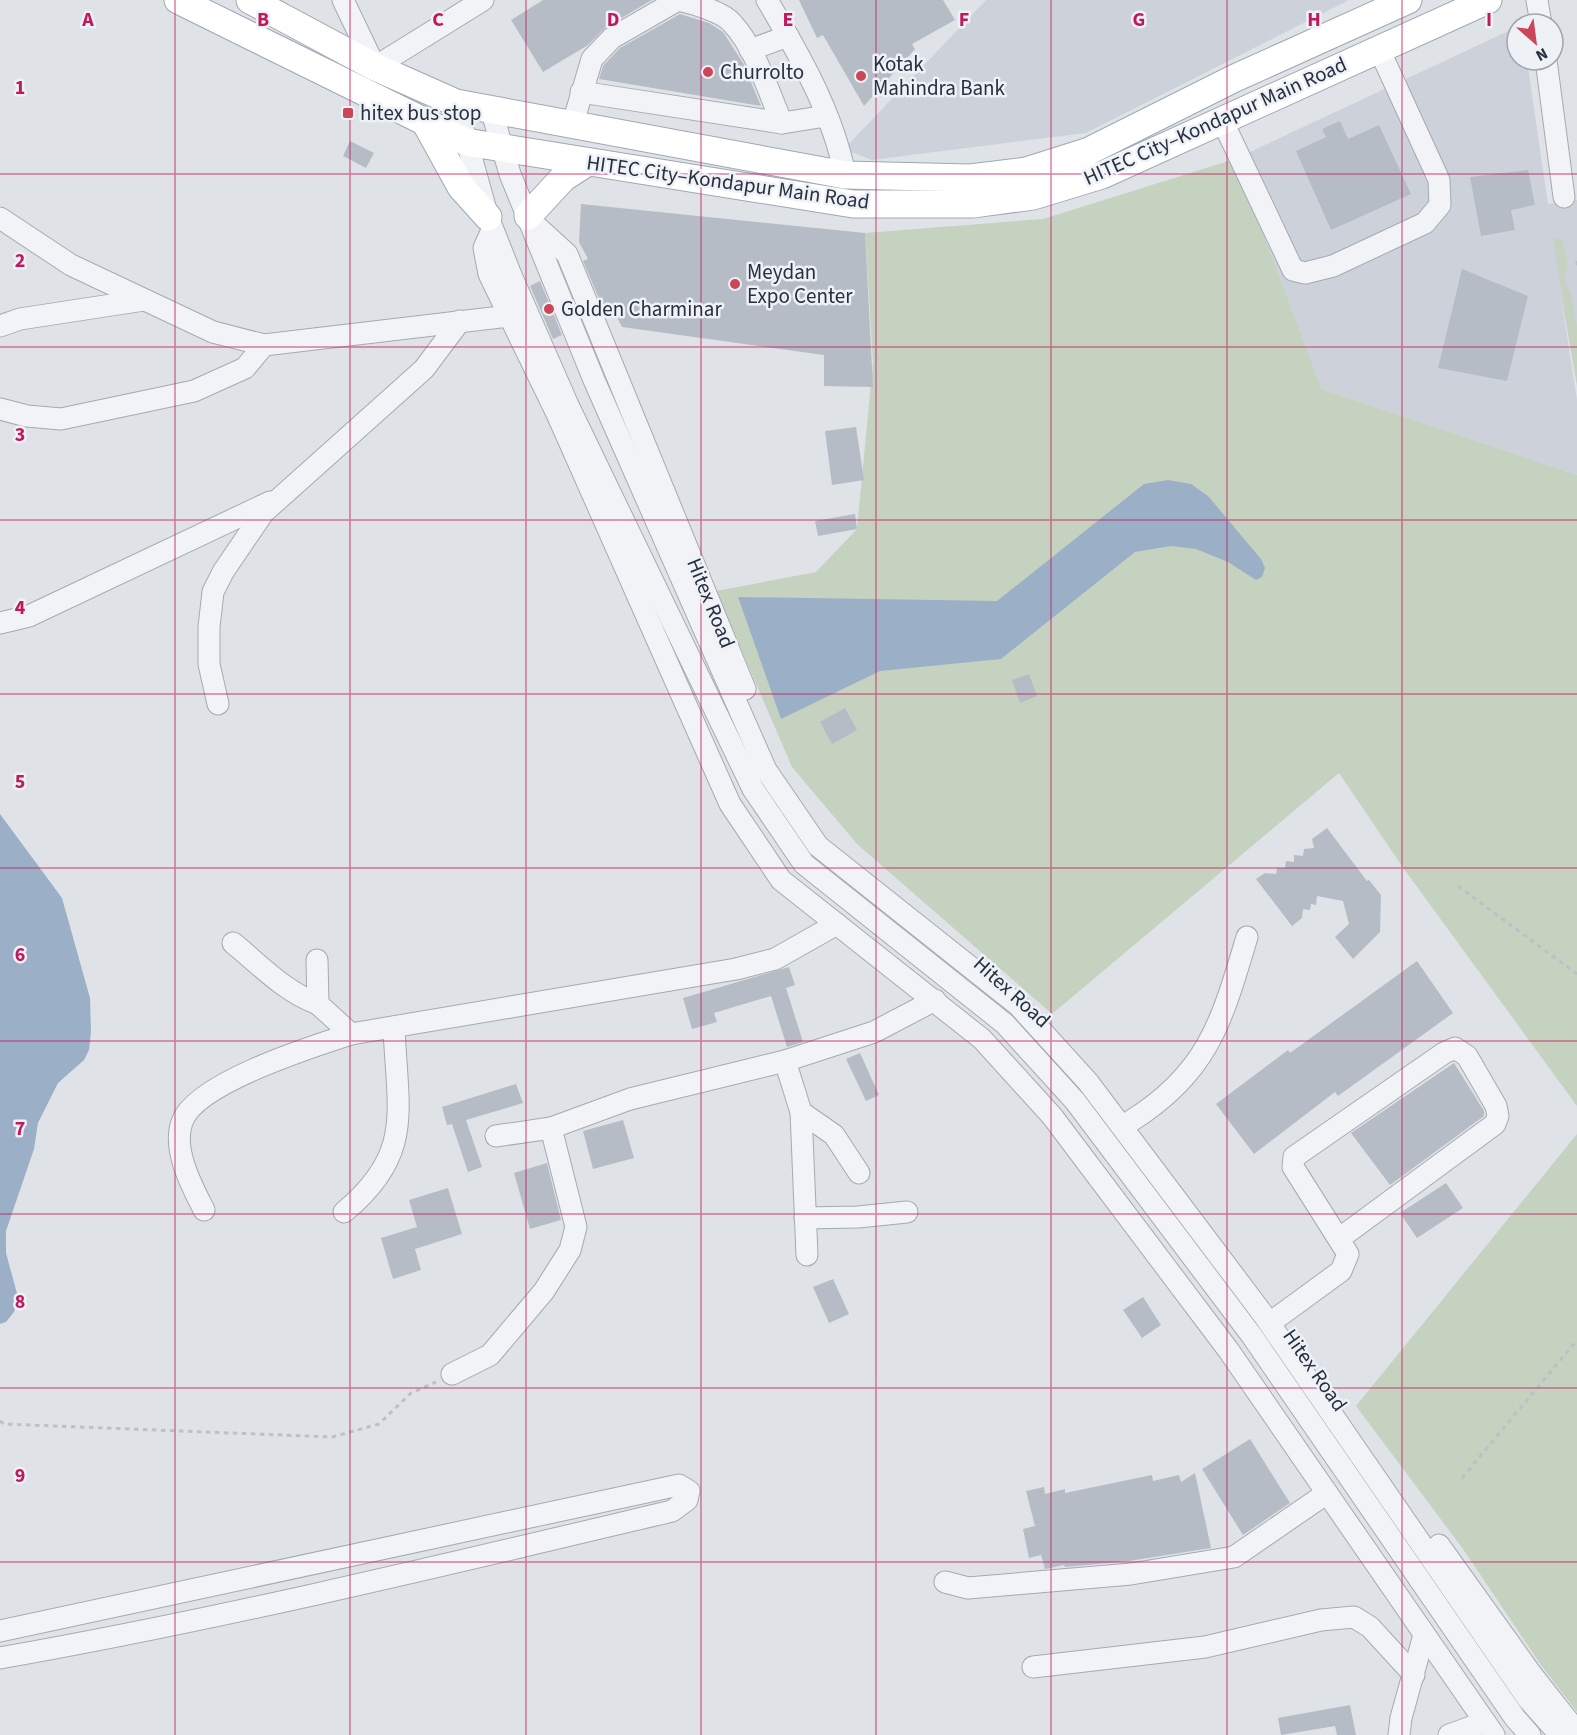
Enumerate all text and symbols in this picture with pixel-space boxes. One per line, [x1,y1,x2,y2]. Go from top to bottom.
text: A [81,6,94,34]
text: B [257,6,269,34]
text: C [432,6,444,34]
text: D [607,6,619,34]
text: E [783,6,793,34]
text: F [959,6,969,34]
text: G [1133,6,1145,34]
text: H [1307,6,1321,34]
text: I [1486,6,1492,34]
north arrow [1505,12,1565,72]
text: N [1532,42,1551,67]
place label: Kotak Mahindra Bank [873,49,1006,103]
street label: HITEC City–Kondapur Main Road [1079,49,1351,193]
place label: Churrolto [720,57,804,87]
marker: Churrolto [701,65,715,79]
marker: Kotak Mahindra Bank [854,69,868,83]
text: 1 [15,74,25,102]
place label: hitex bus stop [360,98,482,128]
marker: hitex bus stop [341,106,355,120]
street label: HITEC City–Kondapur Main Road [585,147,871,217]
text: 2 [15,247,25,275]
place label: Meydan Expo Center [747,257,853,311]
marker: Meydan Expo Center [728,277,742,291]
place label: Golden Charminar [561,294,722,324]
marker: Golden Charminar [542,302,556,316]
text: 3 [15,421,25,449]
street label: Hitex Road [679,554,743,652]
text: 4 [15,594,26,622]
text: 5 [15,768,25,796]
text: 6 [15,941,25,969]
street label: Hitex Road [967,949,1057,1035]
text: 7 [15,1115,25,1143]
text: 8 [15,1288,25,1316]
street label: Hitex Road [1276,1323,1354,1417]
text: 9 [15,1462,25,1490]

